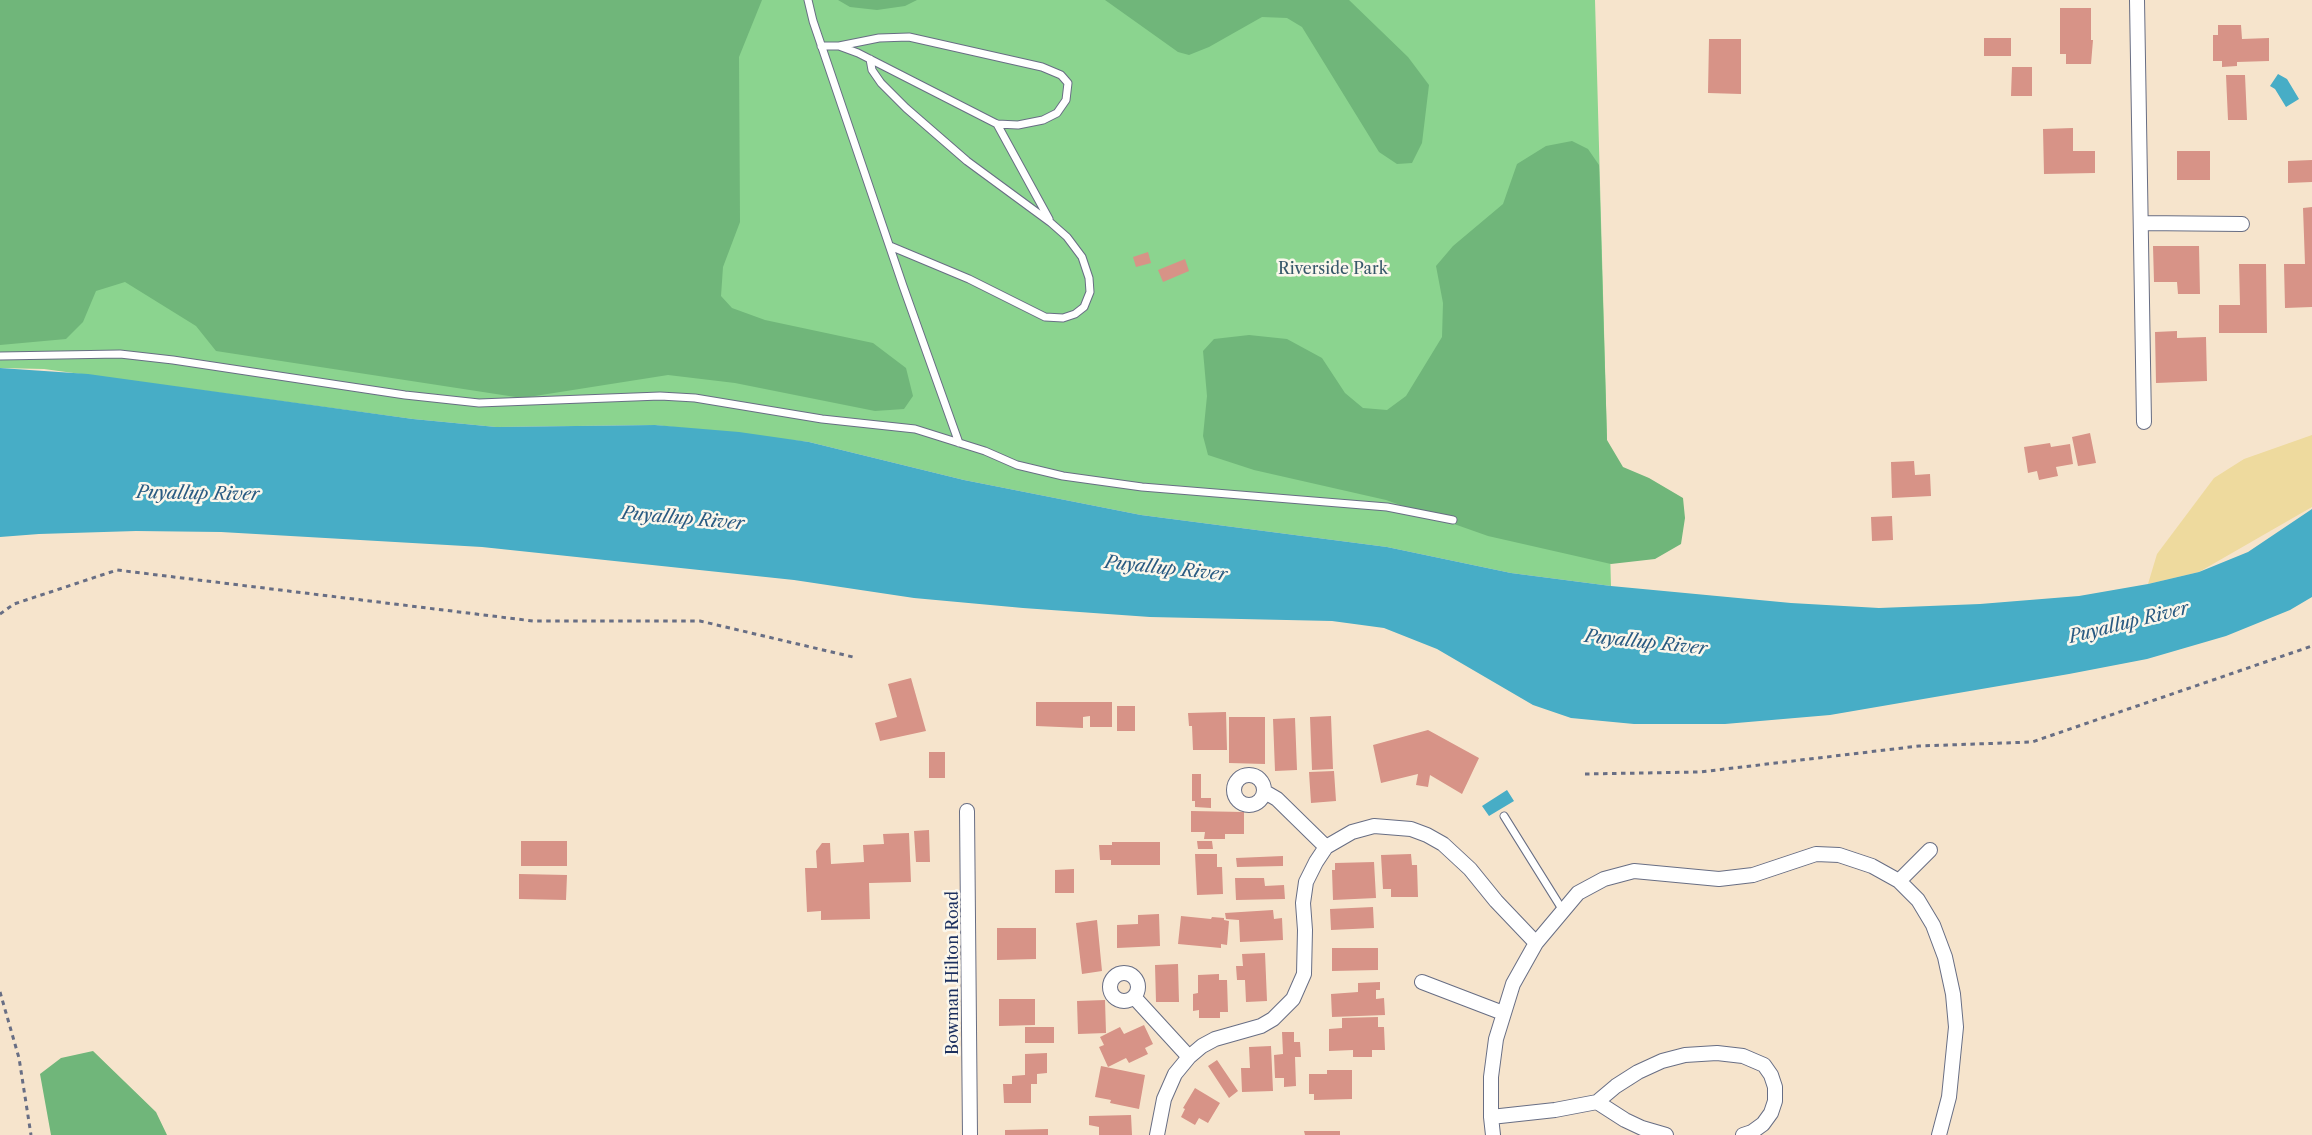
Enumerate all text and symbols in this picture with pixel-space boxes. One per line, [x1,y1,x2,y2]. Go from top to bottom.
park label: Riverside Park [1278,259,1388,279]
water label: Puyallup River [136,482,260,506]
water label: Puyallup River [621,503,745,535]
water label: Puyallup River [1104,552,1228,586]
water label: Puyallup River [2067,598,2191,648]
water label: Puyallup River [1584,626,1708,660]
street label: Bowman Hilton Road [943,891,963,1055]

